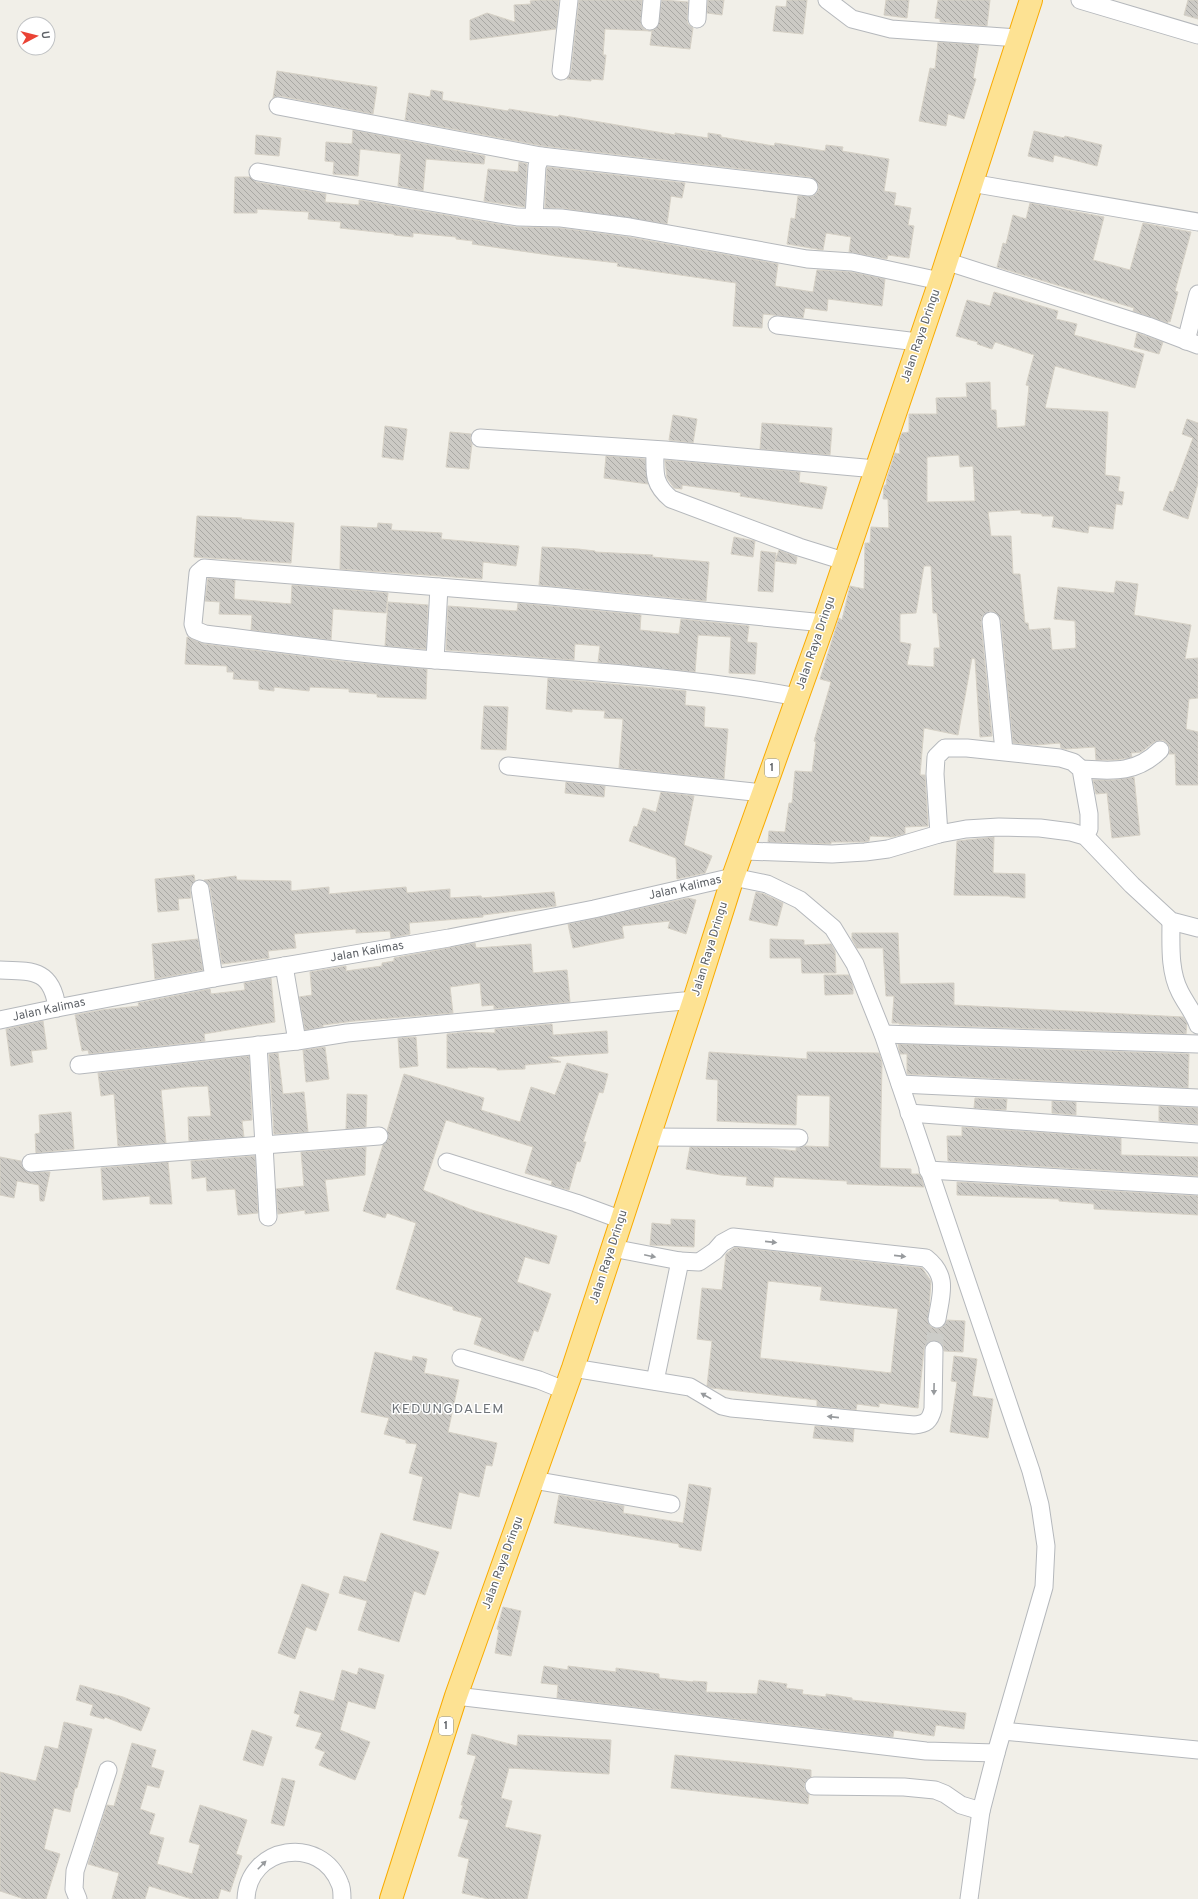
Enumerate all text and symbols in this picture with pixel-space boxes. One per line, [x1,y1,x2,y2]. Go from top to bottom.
north arrow [16,16,56,56]
text: U [38,30,52,40]
street label: Jalan Raya Dringu [898,287,944,385]
street label: Jalan Raya Dringu [793,594,839,692]
road number: 1 [765,759,779,777]
street label: Jalan Kalimas [647,872,723,904]
street label: Jalan Raya Dringu [688,900,732,998]
street label: Jalan Kalimas [329,938,405,966]
street label: Jalan Kalimas [11,994,87,1026]
street label: Jalan Raya Dringu [586,1208,632,1306]
one-way arrow [765,1238,777,1245]
one-way arrow [894,1252,906,1259]
one-way arrow [644,1253,657,1259]
one-way arrow [930,1383,937,1395]
one-way arrow [700,1392,712,1399]
district label: KEDUNGDALEM [392,1401,504,1418]
one-way arrow [827,1414,839,1421]
street label: Jalan Raya Dringu [479,1514,527,1612]
road number: 1 [439,1717,453,1735]
one-way arrow [257,1860,267,1870]

